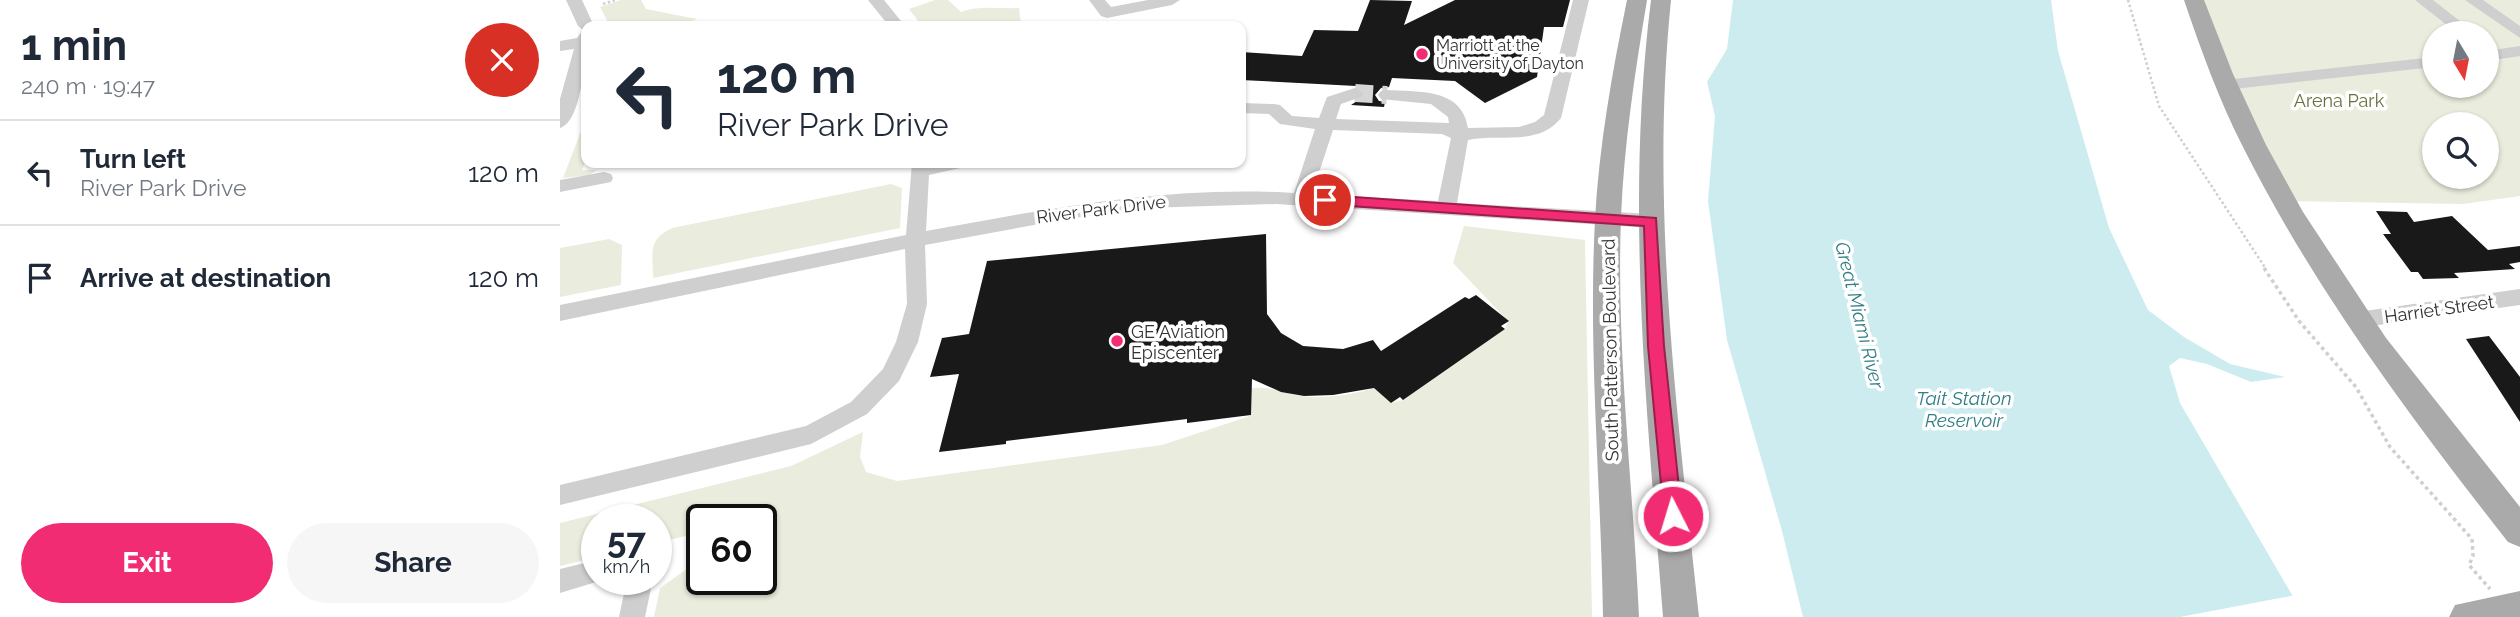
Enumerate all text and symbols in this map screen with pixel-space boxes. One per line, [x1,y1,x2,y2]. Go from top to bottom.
text: 1 min [21,21,127,70]
north arrow [2422,21,2499,98]
map controls [2422,21,2499,189]
button: close [465,23,539,97]
place label: Marriott at the University of Dayton [1436,36,1584,73]
marker: Marriott at the University of Dayton [1414,46,1430,62]
text: 120 m [717,47,856,104]
icon: left [602,49,693,140]
text: 240 m · 19:47 [21,72,155,99]
park label: Arena Park [2294,90,2385,111]
text: River Park Drive [717,106,949,143]
button: search [2422,112,2499,189]
text: Turn left [80,144,186,174]
icon: left [21,154,59,192]
text: 120 m [468,158,539,188]
pin [1295,170,1355,230]
text: River Park Drive [80,174,246,201]
icon: arrive [1306,181,1344,219]
street label: River Park Drive [1035,191,1167,227]
street label: South Patterson Boulevard [1598,239,1622,461]
water label: Great Miami River [1831,239,1889,392]
icon: arrive [21,259,59,297]
text: Arrive at destination [80,263,331,293]
text: 120 m [468,263,539,293]
street label: Harriet Street [2383,291,2495,327]
place label: GE Aviation Episcenter [1131,321,1225,363]
marker: GE Aviation Episcenter [1109,333,1125,349]
water label: Tait Station Reservoir [1916,387,2012,431]
position arrow [1636,479,1710,553]
speed limit sign: 60 [686,504,777,595]
text: 57 [607,520,646,561]
button: Exit [21,523,273,603]
button: Share [287,523,539,603]
text: km/h [603,556,650,577]

